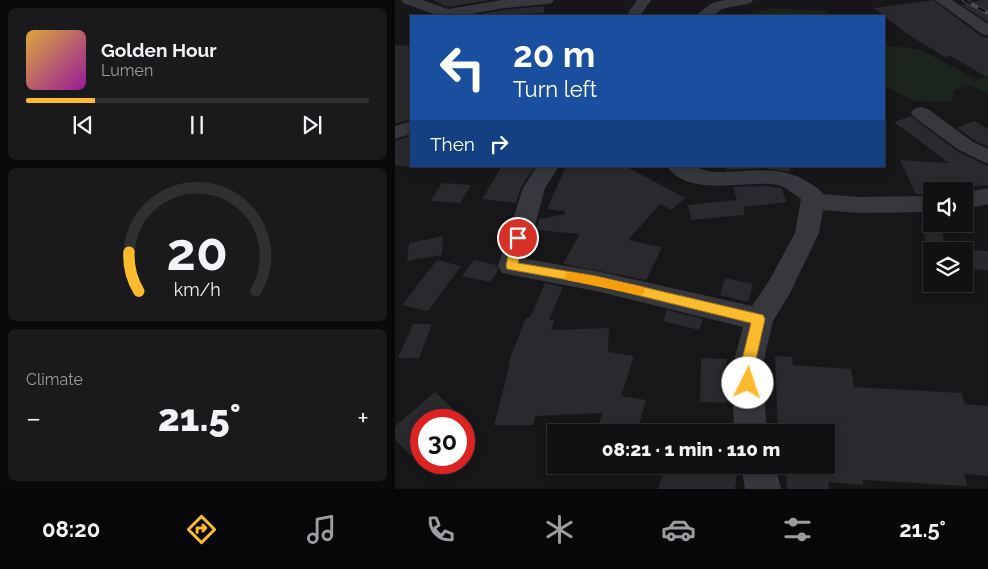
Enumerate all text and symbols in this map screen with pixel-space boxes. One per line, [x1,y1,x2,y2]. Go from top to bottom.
text: 20 m [513,34,595,75]
icon: left [430,35,495,100]
text: Golden Hour [101,39,217,61]
text: Lumen [101,61,153,80]
text: Turn left [513,76,597,102]
icon: previous [69,111,97,139]
icon: pause [183,111,211,139]
icon: next [298,111,326,139]
icon: right [485,130,513,158]
text: Then [430,133,475,155]
map controls [923,182,973,292]
button: sound [923,182,973,232]
pin [497,217,539,259]
text: 20 [167,221,228,282]
icon: arrive [504,224,532,252]
button: layers [923,242,973,292]
text: km/h [174,279,221,300]
position arrow [721,356,773,408]
text: Climate [26,370,83,389]
text: 21.5° [158,395,241,440]
text: − [26,402,41,435]
text: + [357,402,369,435]
speed limit sign: 30 [410,409,475,474]
text: 08:21 · 1 min · 110 m [602,438,780,460]
icon: directions [184,512,219,547]
icon: music [304,512,339,547]
icon: phone [423,512,458,547]
icon: climate [542,512,577,547]
icon: car [661,512,696,547]
icon: filters [780,512,815,547]
text: 08:20 [42,516,100,542]
text: 21.5° [899,516,946,542]

